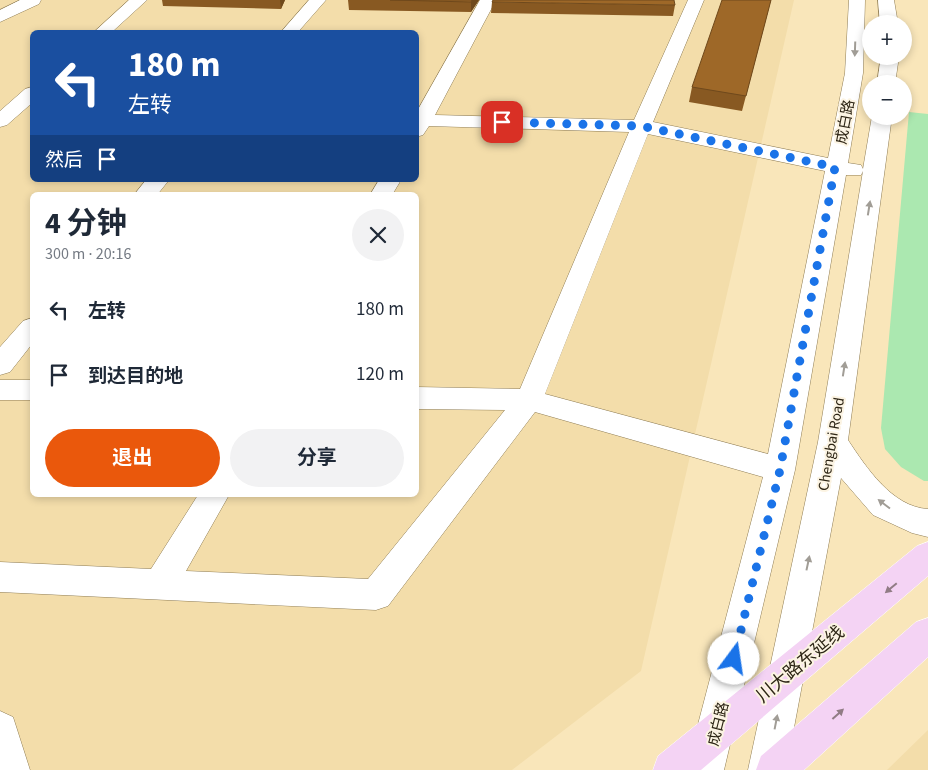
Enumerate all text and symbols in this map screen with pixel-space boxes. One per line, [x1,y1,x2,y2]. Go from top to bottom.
map controls [862,15,912,125]
button: + [862,15,912,65]
text: 180 m [128,40,220,90]
one-way arrow [851,41,859,57]
icon: left [45,50,110,115]
button: − [862,75,912,125]
text: 左转 [128,89,172,121]
street label: 成白路 [831,98,860,146]
pin [481,101,523,143]
icon: arrive [488,108,516,136]
icon: arrive [93,145,121,173]
text: 然后 [45,147,83,174]
one-way arrow [865,200,873,216]
text: 4 分钟 [45,202,127,245]
button: close [352,209,404,261]
text: 300 m · 20:16 [45,243,132,265]
icon: left [45,296,73,324]
text: 180 m [356,296,404,323]
text: 左转 [88,298,126,325]
one-way arrow [840,360,848,376]
icon: arrive [45,361,73,389]
text: 120 m [356,361,404,388]
text: 到达目的地 [88,363,183,390]
street label: Chengbai Road [813,396,850,492]
button: 退出 [45,429,220,487]
button: 分享 [230,429,404,487]
one-way arrow [877,499,891,509]
one-way arrow [804,555,812,570]
one-way arrow [884,582,897,593]
street label: 川大路东延线 [751,620,850,709]
position arrow [707,632,759,684]
street label: 成白路 [703,700,734,749]
one-way arrow [832,709,844,720]
one-way arrow [772,714,780,730]

